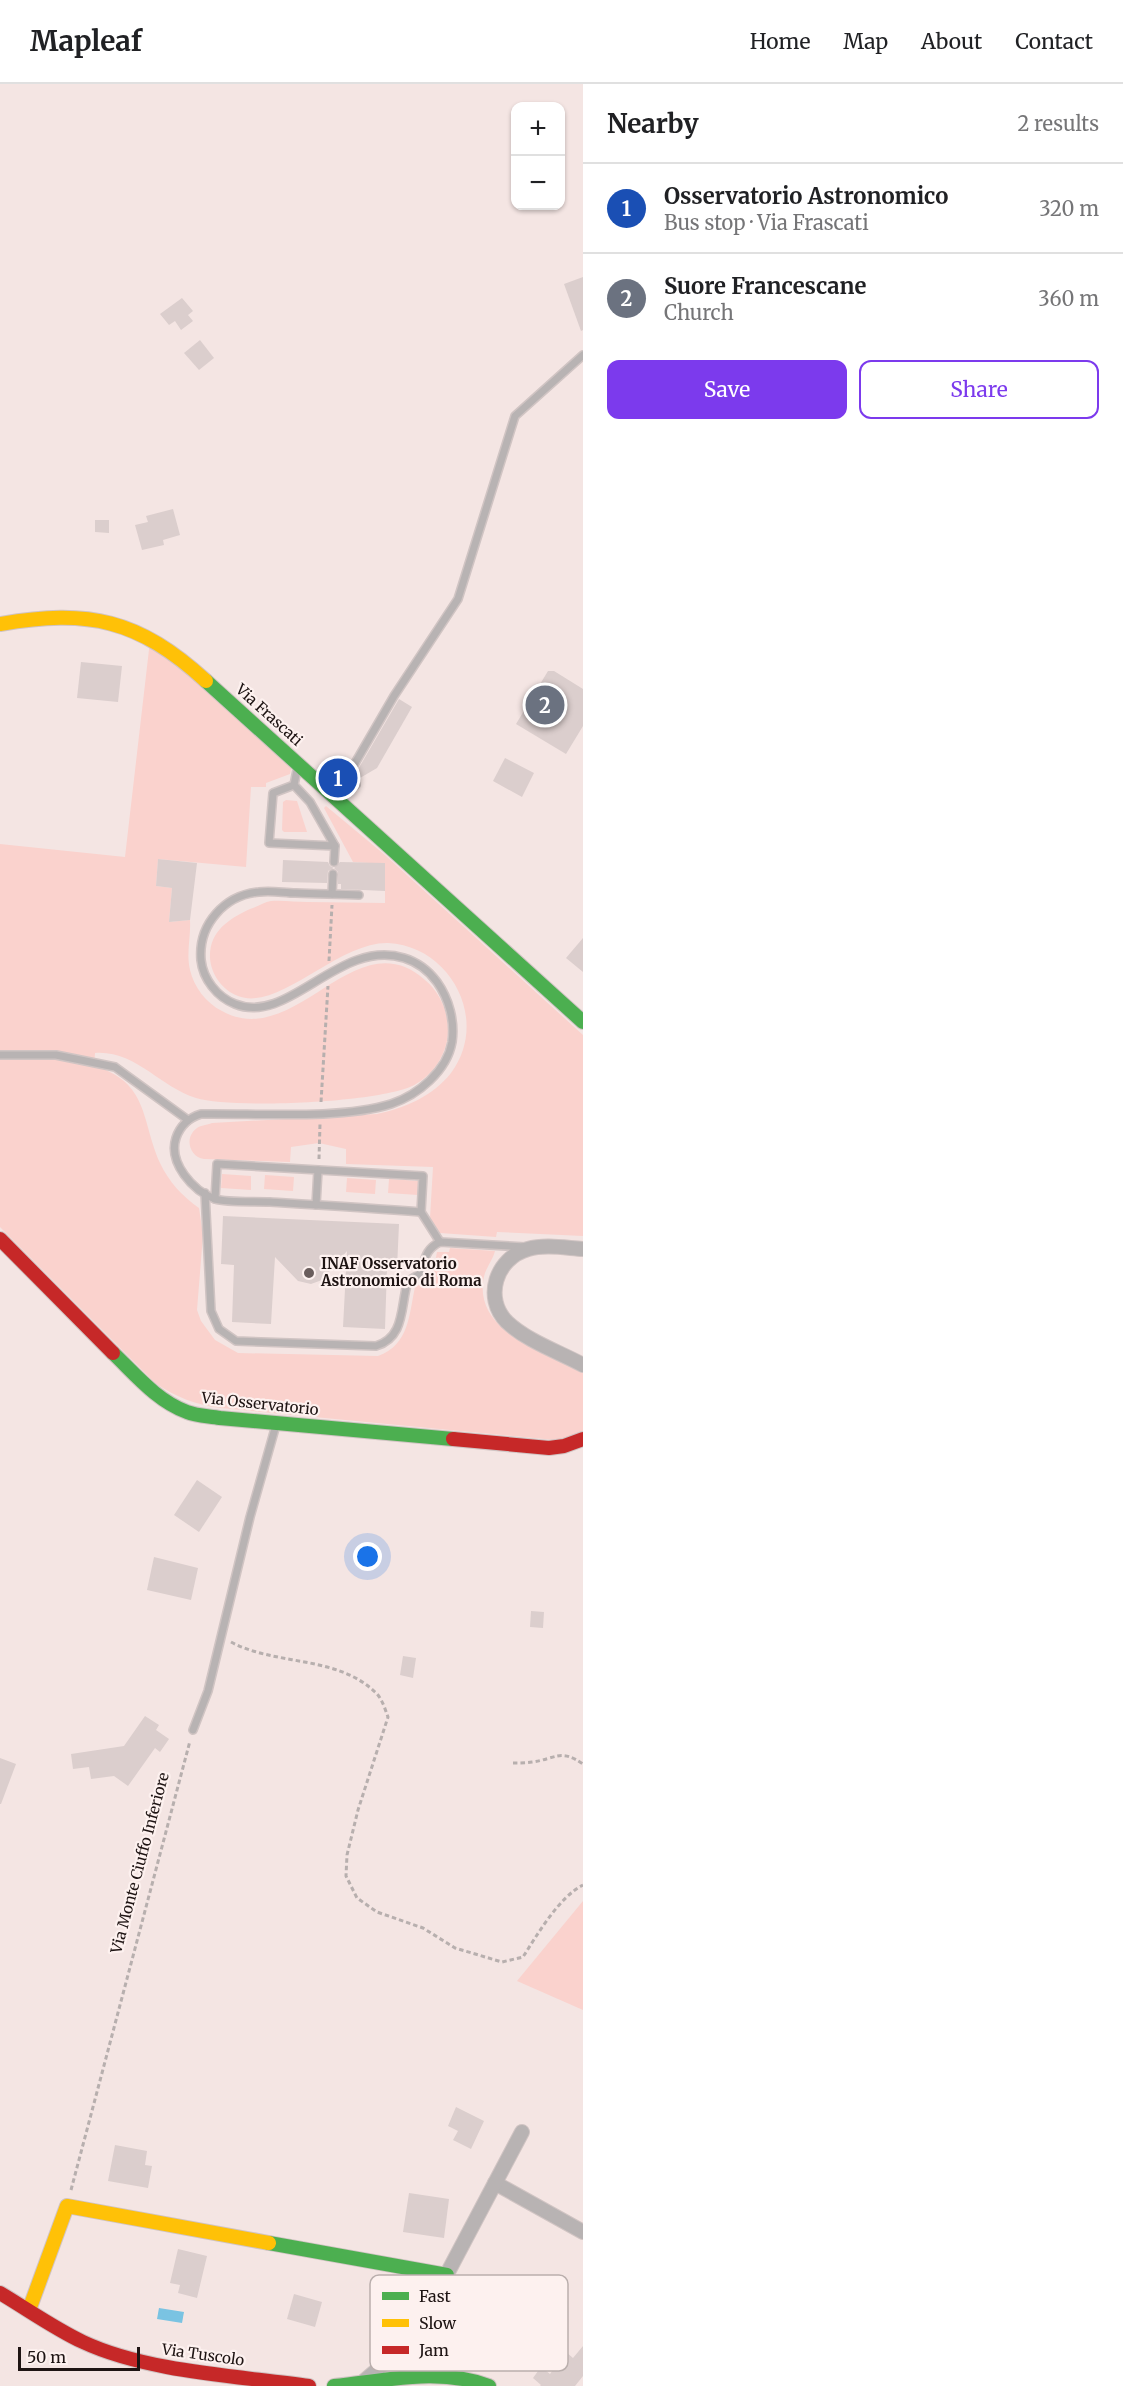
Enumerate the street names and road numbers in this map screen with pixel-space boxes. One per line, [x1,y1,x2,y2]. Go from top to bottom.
street label: Via Frascati [231,679,307,750]
street label: Via Osservatorio [199,1388,320,1419]
street label: Via Monte Ciuffo Inferiore [106,1770,173,1956]
street label: Via Tuscolo [160,2339,246,2370]

